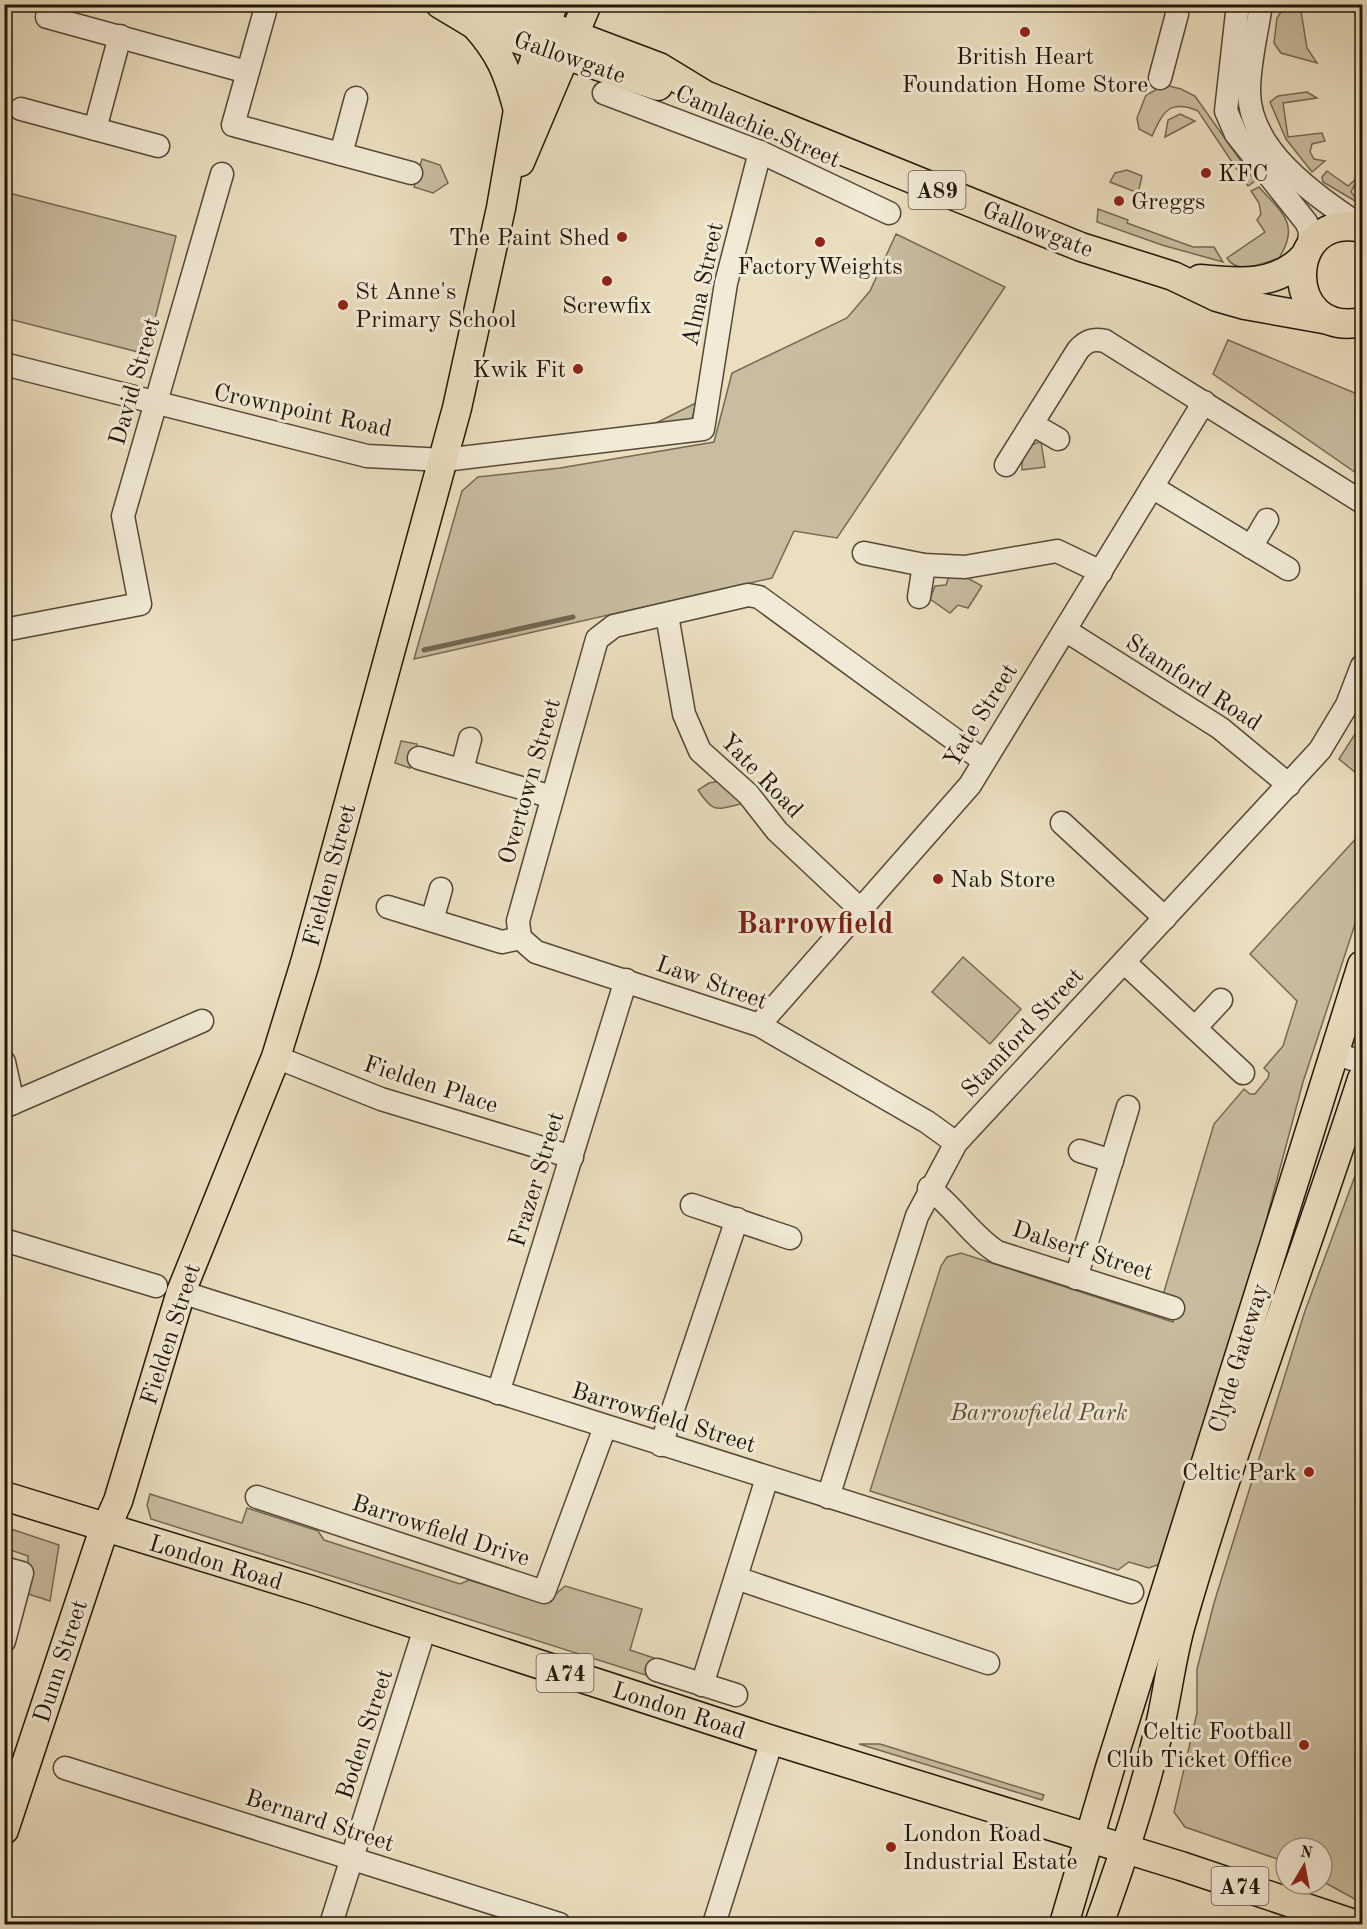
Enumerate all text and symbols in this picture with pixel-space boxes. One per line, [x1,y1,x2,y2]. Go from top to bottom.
marker: British Heart Foundation Home Store [1018,25,1032,39]
street label: Gallowgate [510,29,628,89]
place label: British Heart Foundation Home Store [902,46,1148,98]
street label: Camlachie Street [671,82,843,173]
place label: KFC [1218,163,1268,187]
marker: KFC [1199,166,1213,180]
road number: A89 [908,171,966,209]
place label: Greggs [1131,191,1206,215]
marker: Greggs [1112,194,1126,208]
street label: Gallowgate [979,199,1096,263]
street label: Alma Street [679,220,729,349]
place label: The Paint Shed [449,227,610,251]
marker: The Paint Shed [615,230,629,244]
marker: FactoryWeights [813,235,827,249]
place label: FactoryWeights [737,256,903,280]
marker: Screwfix [600,274,614,288]
place label: St Anne's Primary School [355,281,517,333]
place label: Screwfix [562,295,652,319]
marker: St Anne's Primary School [336,298,350,312]
street label: David Street [106,315,166,448]
place label: Kwik Fit [472,359,566,383]
marker: Kwik Fit [571,362,585,376]
street label: Crownpoint Road [211,381,394,443]
street label: Stamford Road [1121,631,1265,736]
street label: Yate Street [940,660,1023,772]
street label: Overtown Street [496,696,566,867]
street label: Yate Road [715,729,807,823]
street label: Fielden Street [300,801,362,950]
place label: Nab Store [950,869,1055,893]
marker: Nab Store [931,872,945,886]
district label: Barrowfield [737,910,893,940]
street label: Law Street [653,953,770,1015]
street label: Stamford Street [958,964,1089,1103]
street label: Fielden Place [360,1053,500,1119]
street label: Frazer Street [506,1109,570,1250]
street label: Dalserf Street [1009,1218,1156,1286]
street label: Fielden Street [138,1261,206,1408]
street label: Clyde Gateway [1206,1281,1274,1436]
street label: Barrowfield Street [568,1379,758,1458]
park label: Barrowfield Park [949,1402,1128,1426]
place label: Celtic Park [1182,1462,1297,1486]
marker: Celtic Park [1302,1465,1316,1479]
street label: Barrowfield Drive [349,1492,532,1572]
street label: London Road [146,1532,285,1596]
street label: Dunn Street [31,1597,93,1726]
road number: A74 [536,1654,594,1692]
street label: Boden Street [334,1667,398,1803]
street label: London Road [609,1679,748,1745]
place label: Celtic Football Club Ticket Office [1106,1721,1292,1773]
marker: Celtic Football Club Ticket Office [1297,1738,1311,1752]
street label: Bernard Street [242,1787,397,1857]
place label: London Road Industrial Estate [903,1823,1078,1875]
north arrow [1274,1836,1334,1896]
marker: London Road Industrial Estate [884,1840,898,1854]
text: N [1299,1844,1314,1862]
road number: A74 [1212,1867,1268,1905]

